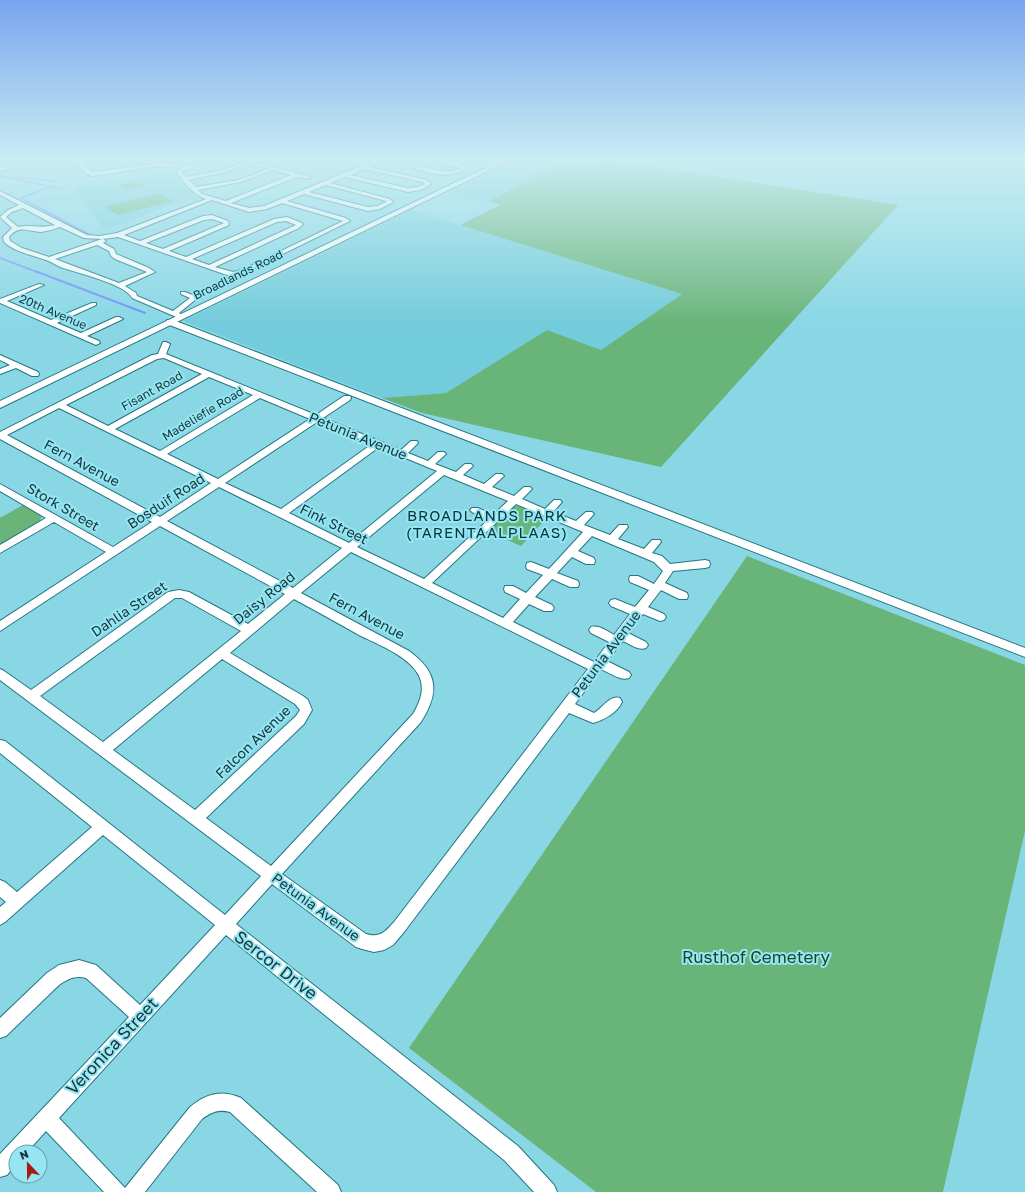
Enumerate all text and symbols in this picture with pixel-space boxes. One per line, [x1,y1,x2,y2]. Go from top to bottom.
street label: Broadlands Road [190,246,285,303]
street label: 20th Avenue [17,291,89,333]
street label: Fisant Road [118,368,185,414]
street label: Madeliefie Road [159,383,246,444]
street label: Petunia Avenue [307,408,410,463]
street label: Fern Avenue [41,435,123,490]
street label: Bosduif Road [124,469,208,532]
street label: Stork Street [24,479,103,534]
street label: Fink Street [297,500,371,547]
district label: BROADLANDS PARK (TARENTAALPLAAS) [406,506,568,541]
street label: Daisy Road [229,568,298,628]
street label: Dahlia Street [88,577,170,640]
street label: Fern Avenue [326,588,408,643]
street label: Petunia Avenue [567,607,644,701]
street label: Falcon Avenue [212,702,294,782]
street label: Petunia Avenue [269,869,364,944]
street label: Sercor Drive [231,926,322,1004]
park label: Rusthof Cemetery [682,946,830,967]
street label: Veronica Street [61,993,162,1099]
north arrow [8,1144,48,1184]
text: N [18,1147,30,1162]

